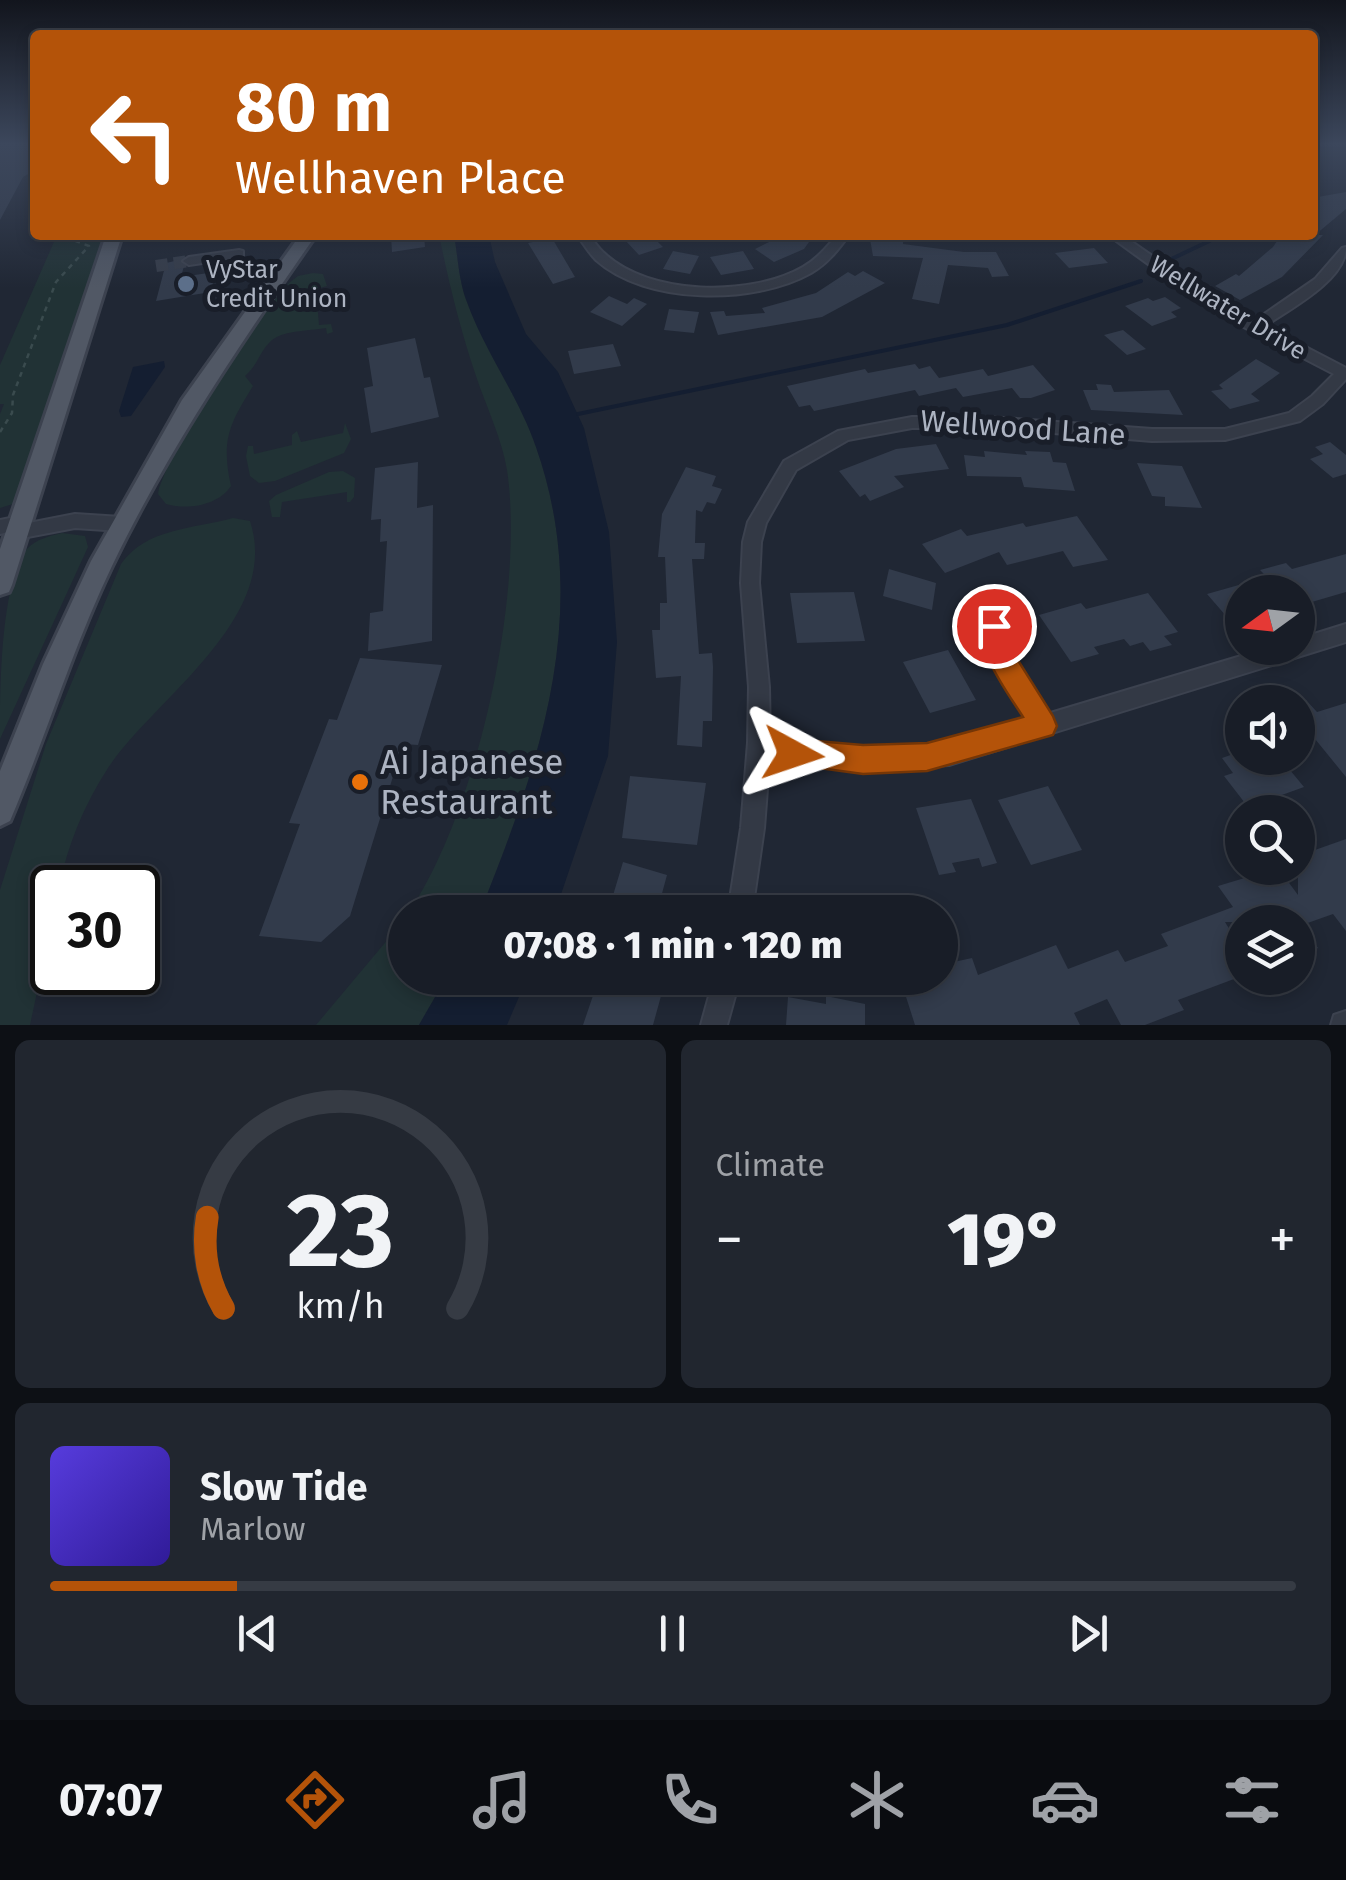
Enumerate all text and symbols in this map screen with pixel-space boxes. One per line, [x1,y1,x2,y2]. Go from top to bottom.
text: 80 m [235,66,392,150]
icon: left [70,70,200,200]
text: Wellhaven Place [235,151,566,205]
street label: Wellwater Drive [1144,250,1312,366]
place label: VyStar Credit Union [206,255,347,314]
marker: VyStar Credit Union [175,273,197,295]
street label: Wellwood Lane [919,403,1127,453]
north arrow [1225,575,1315,665]
map controls [1225,575,1315,995]
pin [952,584,1037,669]
icon: arrive [967,599,1022,654]
button: sound [1225,685,1315,775]
position arrow [741,702,845,806]
place label: Ai Japanese Restaurant [380,741,563,823]
marker: Ai Japanese Restaurant [349,771,371,793]
button: search [1225,795,1315,885]
speed limit sign: 30 [30,865,160,995]
button: layers [1225,905,1315,995]
text: 07:08 · 1 min · 120 m [503,922,843,968]
text: Climate [716,1146,825,1184]
text: 23 [287,1169,394,1294]
text: 19° [947,1195,1064,1285]
text: − [716,1207,743,1273]
text: + [1269,1207,1296,1273]
text: km/h [296,1285,384,1327]
text: Slow Tide [200,1464,368,1510]
text: Marlow [200,1510,306,1548]
icon: previous [230,1606,285,1661]
icon: pause [645,1606,700,1661]
icon: next [1061,1606,1116,1661]
icon: directions [280,1765,350,1835]
icon: music [467,1765,537,1835]
icon: phone [655,1765,725,1835]
icon: climate [842,1765,912,1835]
icon: car [1030,1765,1100,1835]
icon: filters [1217,1765,1287,1835]
text: 07:07 [59,1773,163,1827]

